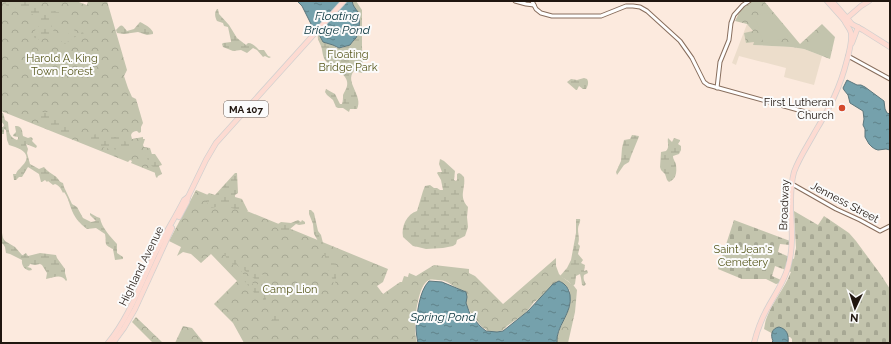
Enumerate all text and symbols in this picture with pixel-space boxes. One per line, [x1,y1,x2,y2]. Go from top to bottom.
water label: Floating Bridge Pond [304,9,371,37]
park label: Floating Bridge Park [319,48,378,74]
park label: Harold A. King Town Forest [26,52,98,78]
place label: First Lutheran Church [764,96,834,122]
road number: MA 107 [224,101,268,117]
marker: First Lutheran Church [837,103,847,113]
street label: Broadway [777,179,792,231]
street label: Jenness Street [809,179,881,226]
street label: Highland Avenue [117,224,167,308]
park label: Saint Jean's Cemetery [714,243,772,269]
park label: Camp Lion [262,283,318,296]
north arrow [835,288,875,328]
water label: Spring Pond [409,310,477,324]
text: N [850,311,859,324]

